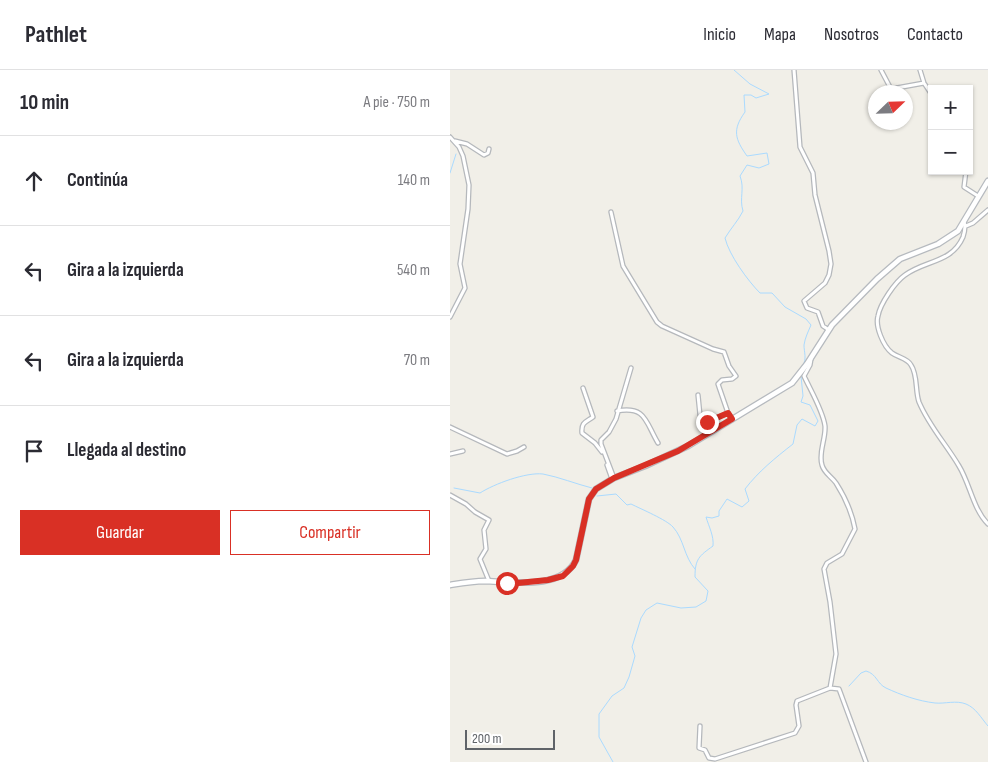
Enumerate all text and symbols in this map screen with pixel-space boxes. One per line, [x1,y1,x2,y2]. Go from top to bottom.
text: Pathlet [25,20,87,49]
text: Inicio [703,24,736,45]
text: Mapa [764,24,796,45]
text: Nosotros [824,24,879,45]
text: Contacto [907,24,963,45]
north arrow [868,85,913,130]
map controls [928,85,973,175]
button: + [928,85,973,130]
text: 10 min [20,90,69,115]
text: A pie · 750 m [364,93,430,112]
button: − [928,130,973,175]
icon: ahead [20,167,48,195]
text: Continúa [67,169,128,192]
text: 140 m [398,171,430,190]
icon: left [20,257,48,285]
text: Gira a la izquierda [67,259,184,282]
text: 540 m [397,261,430,280]
icon: left [20,347,48,375]
text: Gira a la izquierda [67,349,184,372]
text: 70 m [404,351,430,370]
route end [696,411,719,434]
icon: arrive [20,437,48,465]
text: Llegada al destino [67,439,186,462]
button: Guardar [20,510,220,555]
button: Compartir [230,510,430,555]
route start [496,572,519,595]
scale bar [465,727,555,750]
text: 200 m [472,730,501,747]

